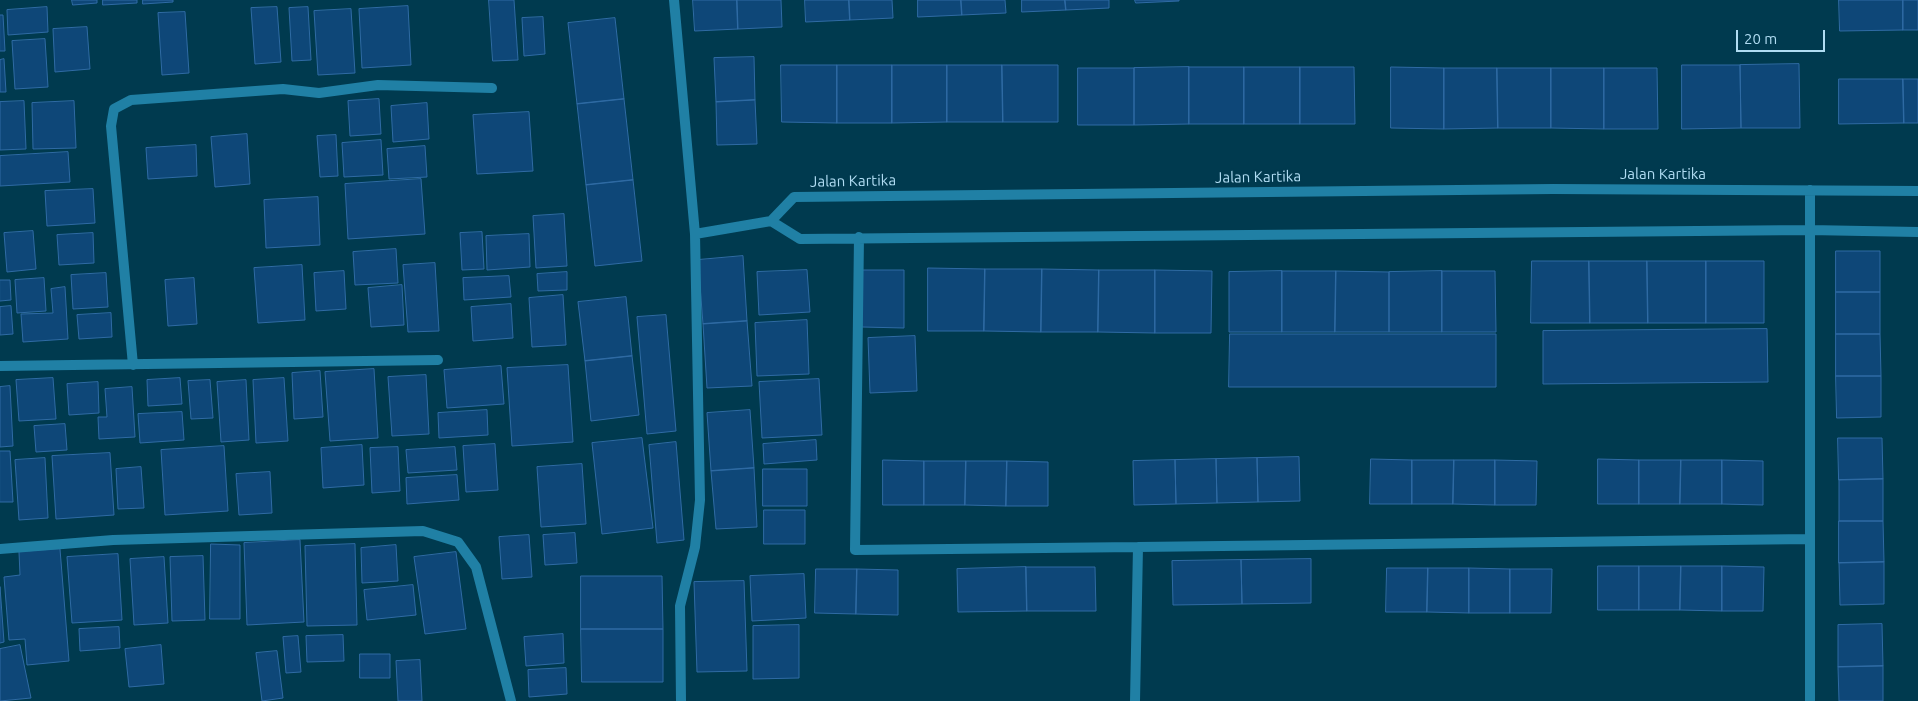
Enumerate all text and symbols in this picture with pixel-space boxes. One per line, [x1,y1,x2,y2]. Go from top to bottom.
scale bar [1738,20,1827,52]
text: 20 m [1744,30,1777,47]
street label: Jalan Kartika [1620,165,1706,183]
street label: Jalan Kartika [1215,167,1301,187]
street label: Jalan Kartika [810,171,896,191]

